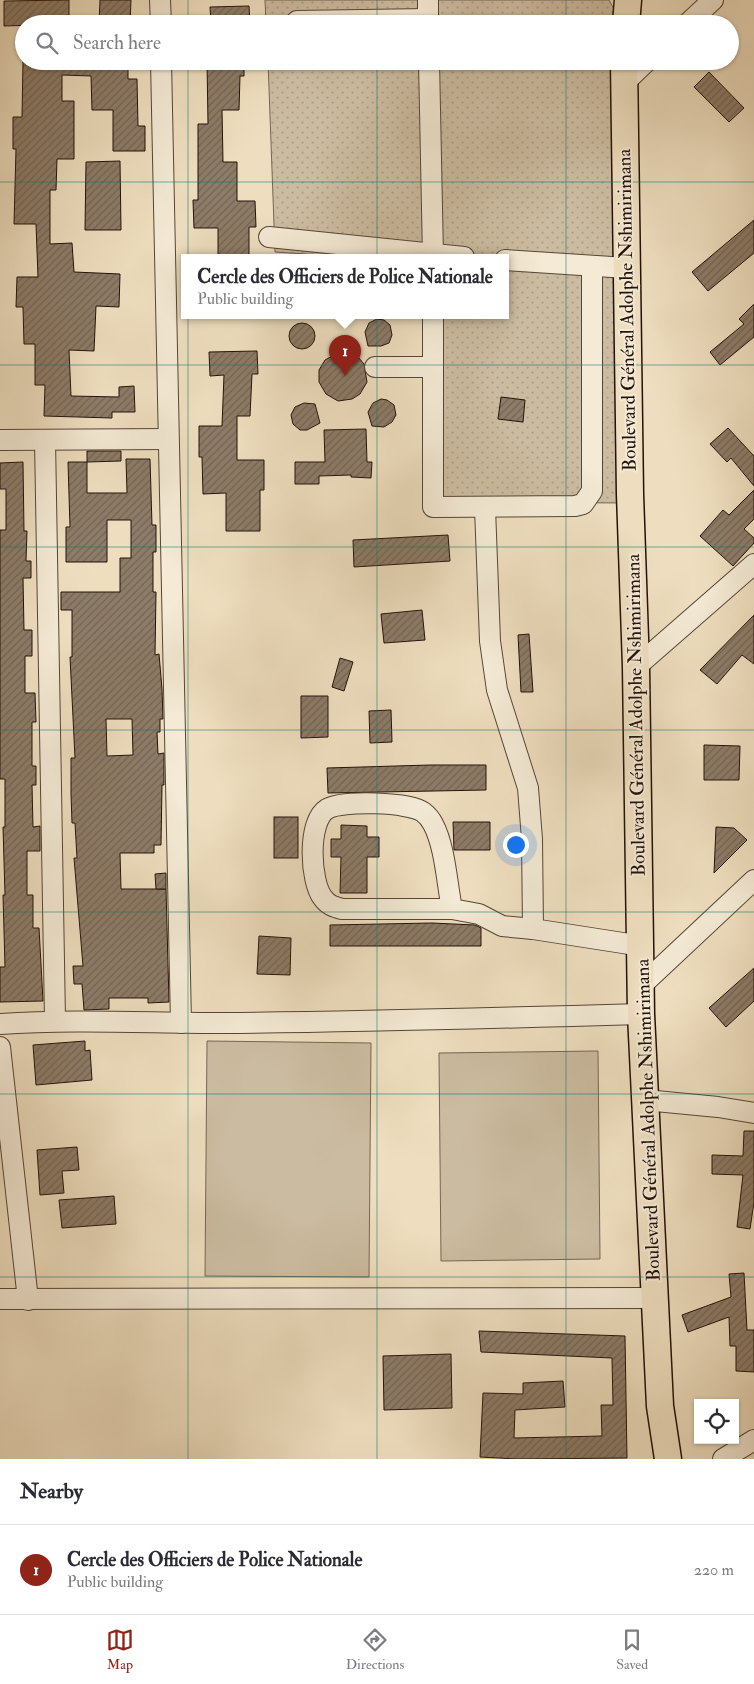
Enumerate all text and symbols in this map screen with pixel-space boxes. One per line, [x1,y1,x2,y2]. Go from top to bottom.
search box [15,15,739,70]
icon: search [33,29,61,57]
text: Search here [73,31,161,55]
street label: Boulevard Général Adolphe Nshimirimana [612,148,643,472]
popup [181,254,509,319]
text: Cercle des Officiers de Police Nationale [197,265,493,289]
text: Public building [197,289,293,309]
pin: 1 [329,335,361,376]
street label: Boulevard Général Adolphe Nshimirimana [621,553,652,877]
your location [503,832,529,858]
street label: Boulevard Général Adolphe Nshimirimana [630,958,667,1282]
map controls [694,1399,739,1444]
button: locate [694,1399,739,1444]
text: Nearby [20,1478,83,1505]
text: Cercle des Officiers de Police Nationale [67,1548,362,1572]
text: 1 [33,1560,39,1580]
text: 220 m [694,1560,734,1580]
text: Public building [67,1572,163,1592]
tab: Map [106,1626,134,1673]
tab: Directions [346,1626,404,1673]
tab: Saved [616,1626,648,1673]

